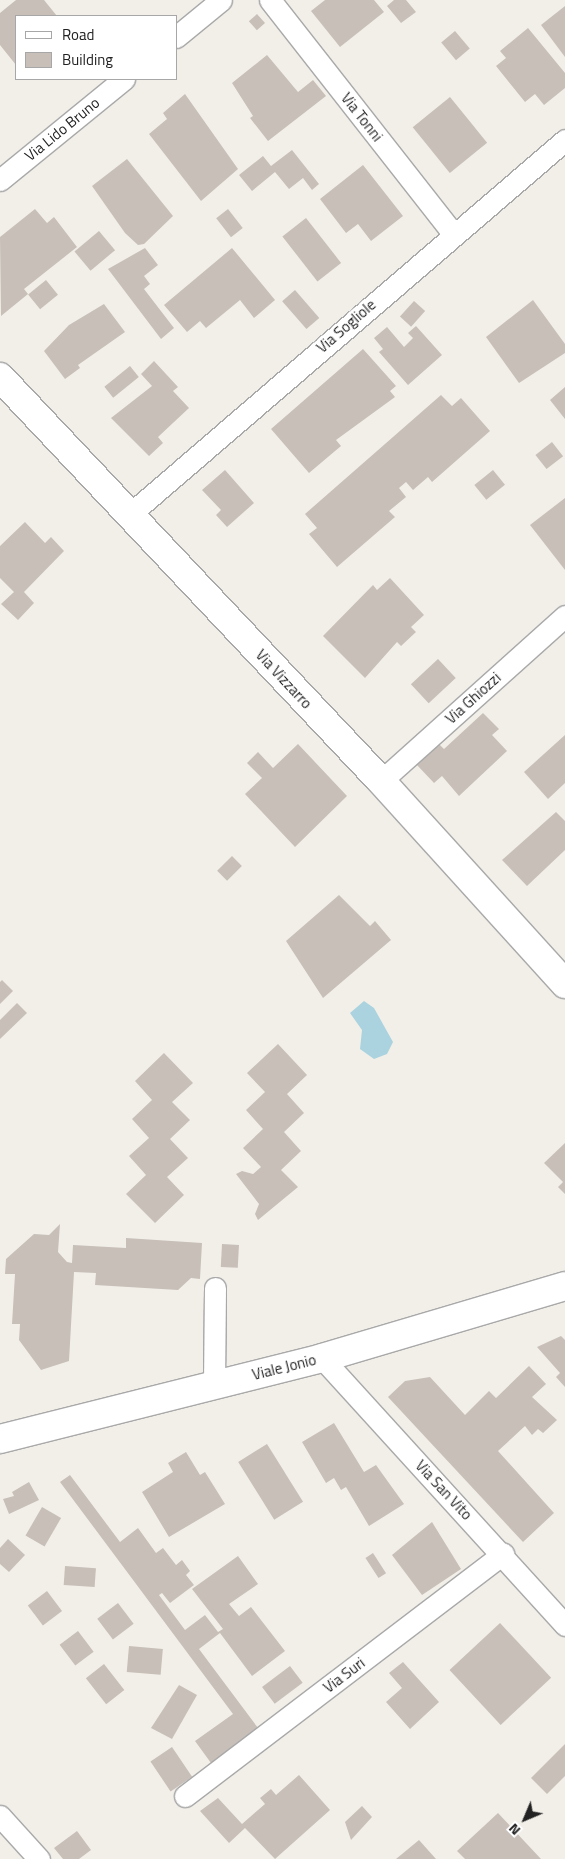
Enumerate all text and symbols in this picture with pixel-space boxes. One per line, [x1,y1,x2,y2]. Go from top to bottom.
legend [15,15,178,80]
text: Road [62,23,94,46]
text: Building [62,48,113,71]
street label: Via Tonni [337,89,387,145]
street label: Via Lido Bruno [21,93,103,165]
street label: Via Sogliole [313,295,379,357]
street label: Via Vizzarro [252,646,316,712]
street label: Via Ghiozzi [442,668,504,728]
street label: Viale Jonio [250,1350,318,1384]
street label: Via San Vito [412,1456,476,1524]
street label: Via Suri [320,1654,368,1696]
north arrow [500,1794,550,1844]
text: N [503,1819,525,1841]

